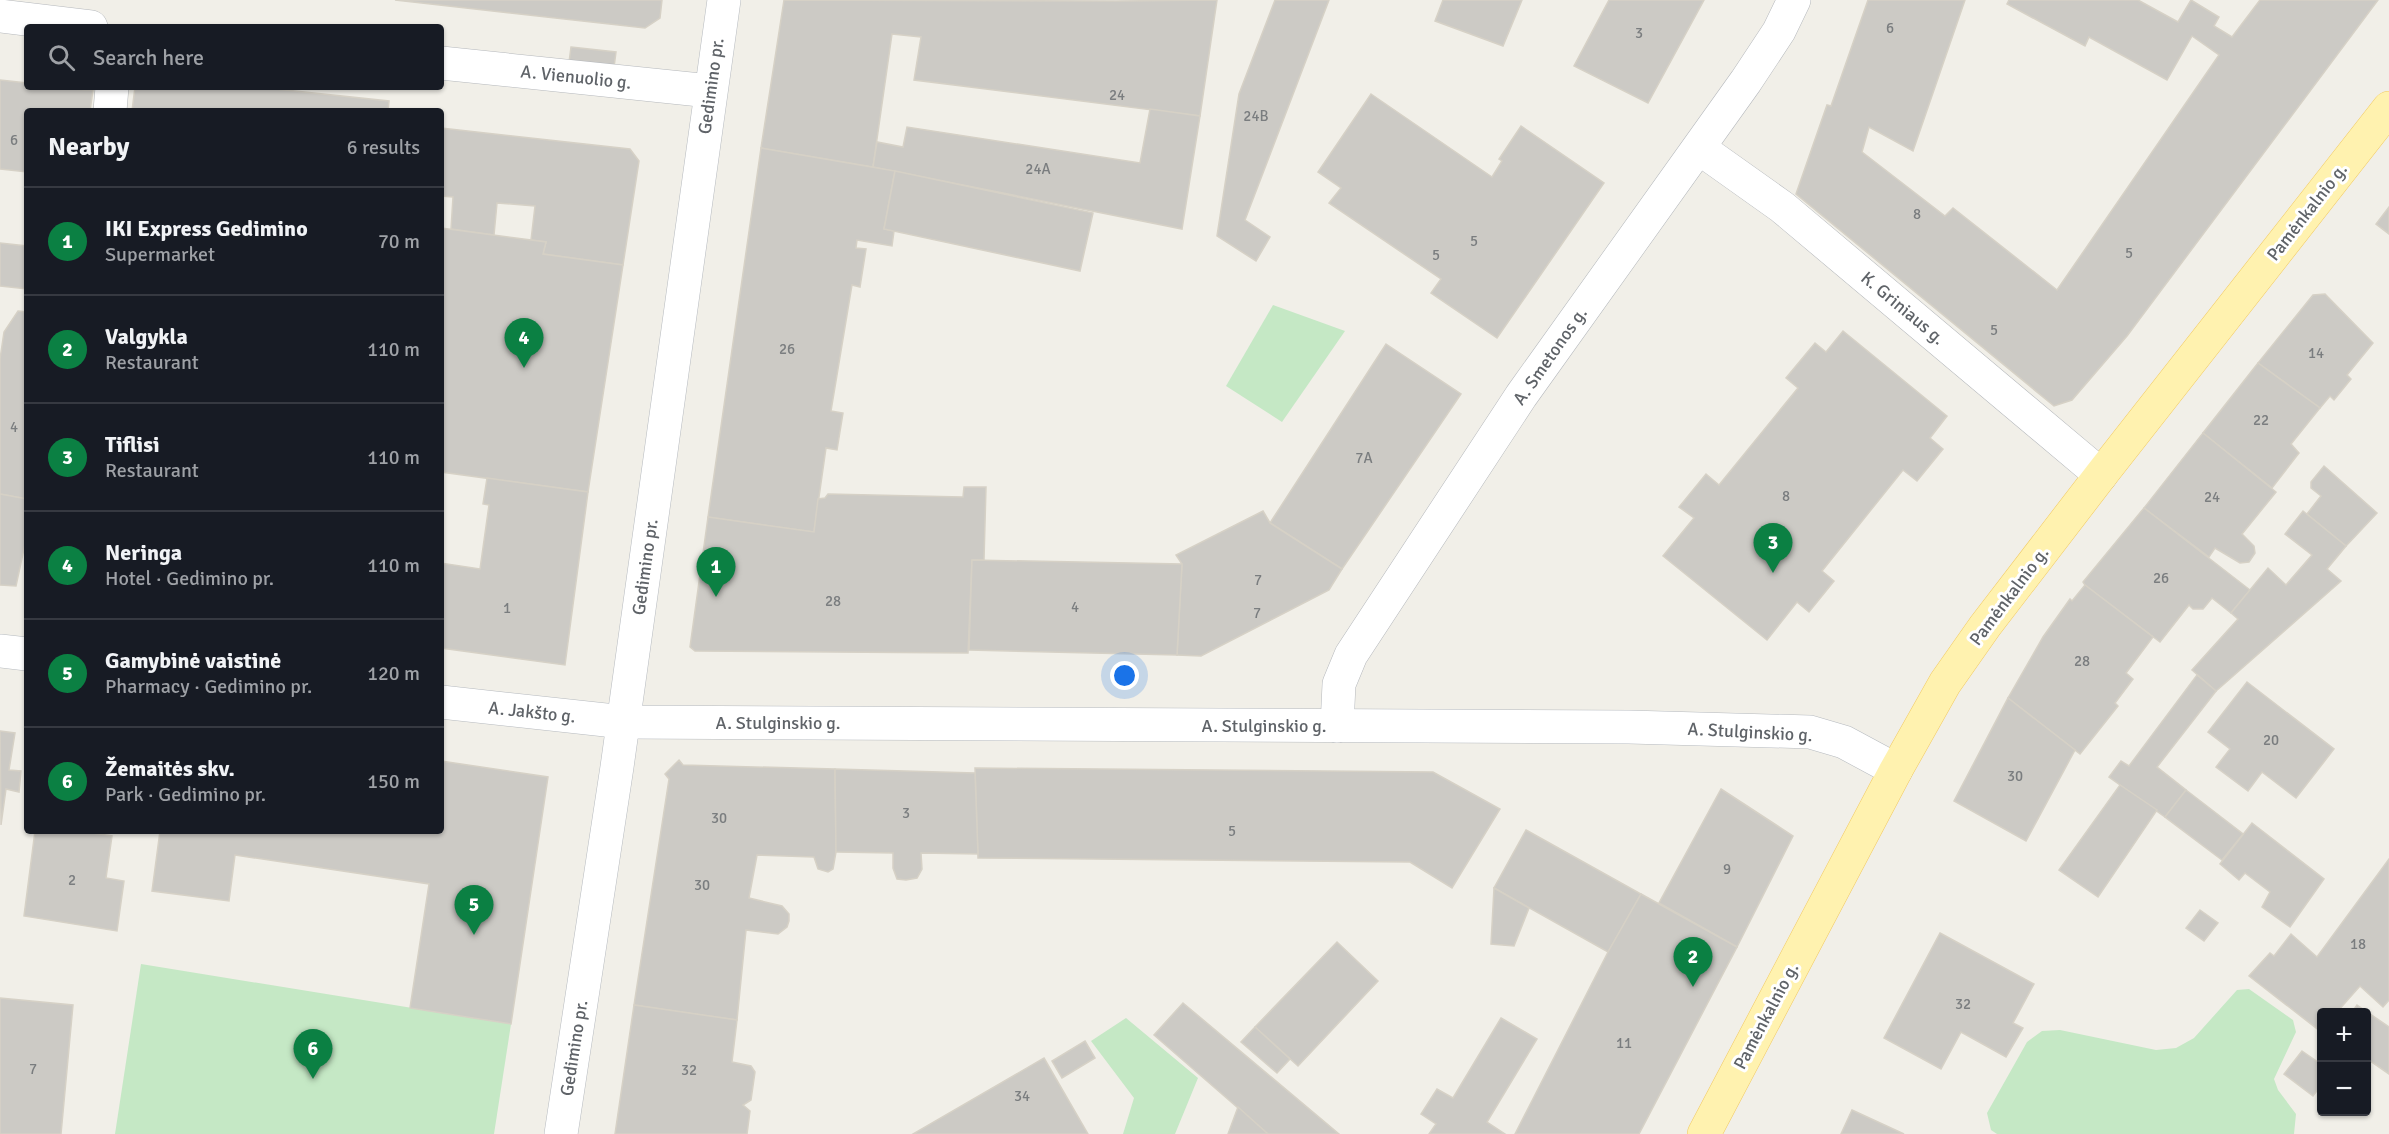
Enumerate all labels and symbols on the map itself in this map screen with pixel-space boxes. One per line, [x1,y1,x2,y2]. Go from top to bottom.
house number: 6 [1886,19,1894,37]
house number: 3 [1635,24,1643,42]
street label: Gedimino pr. [693,36,729,136]
street label: A. Vienuolio g. [520,60,632,94]
house number: 24 [1109,86,1125,104]
house number: 24B [1243,107,1269,125]
house number: 6 [10,131,18,149]
street label: Pamėnkalnio g. [2262,159,2352,265]
house number: 24A [1025,160,1051,178]
house number: 8 [1913,205,1921,223]
house number: 5 [1470,232,1478,250]
house number: 5 [2125,244,2133,262]
house number: 5 [1432,246,1440,264]
street label: K. Griniaus g. [1857,267,1949,349]
street label: A. Smetonos g. [1508,303,1592,409]
pin: 4 [504,318,544,368]
house number: 5 [1990,321,1998,339]
house number: 26 [779,340,795,358]
house number: 14 [2308,344,2324,362]
house number: 22 [2253,411,2269,429]
house number: 4 [10,418,18,436]
house number: 7A [1355,449,1373,467]
house number: 8 [1782,487,1790,505]
house number: 24 [2204,488,2220,506]
street label: Gedimino pr. [627,517,663,617]
pin: 3 [1754,524,1792,573]
street label: Pamėnkalnio g. [1965,542,2053,650]
pin: 1 [696,548,736,597]
house number: 26 [2153,569,2169,587]
house number: 7 [1254,571,1262,589]
house number: 28 [825,592,841,610]
house number: 4 [1071,598,1079,616]
house number: 1 [503,599,511,617]
house number: 7 [1253,604,1261,622]
house number: 28 [2074,652,2090,670]
your location [1110,661,1139,690]
street label: A. Jakšto g. [487,696,577,728]
street label: A. Stulginskio g. [715,712,841,734]
street label: A. Stulginskio g. [1201,715,1327,737]
street label: A. Stulginskio g. [1687,718,1813,746]
house number: 20 [2263,731,2279,749]
house number: 30 [2007,767,2023,785]
house number: 3 [902,804,910,822]
house number: 30 [711,809,727,827]
house number: 5 [1228,822,1236,840]
house number: 9 [1723,860,1731,878]
house number: 2 [68,871,76,889]
house number: 30 [694,876,710,894]
pin: 5 [454,886,494,935]
house number: 18 [2350,935,2366,953]
pin: 2 [1674,938,1712,987]
street label: Pamėnkalnio g. [1729,959,1803,1073]
house number: 32 [1955,995,1971,1013]
street label: Gedimino pr. [556,998,592,1098]
pin: 6 [294,1030,332,1079]
house number: 11 [1616,1034,1632,1052]
house number: 7 [29,1060,37,1078]
house number: 32 [681,1061,697,1079]
house number: 34 [1014,1087,1030,1105]

